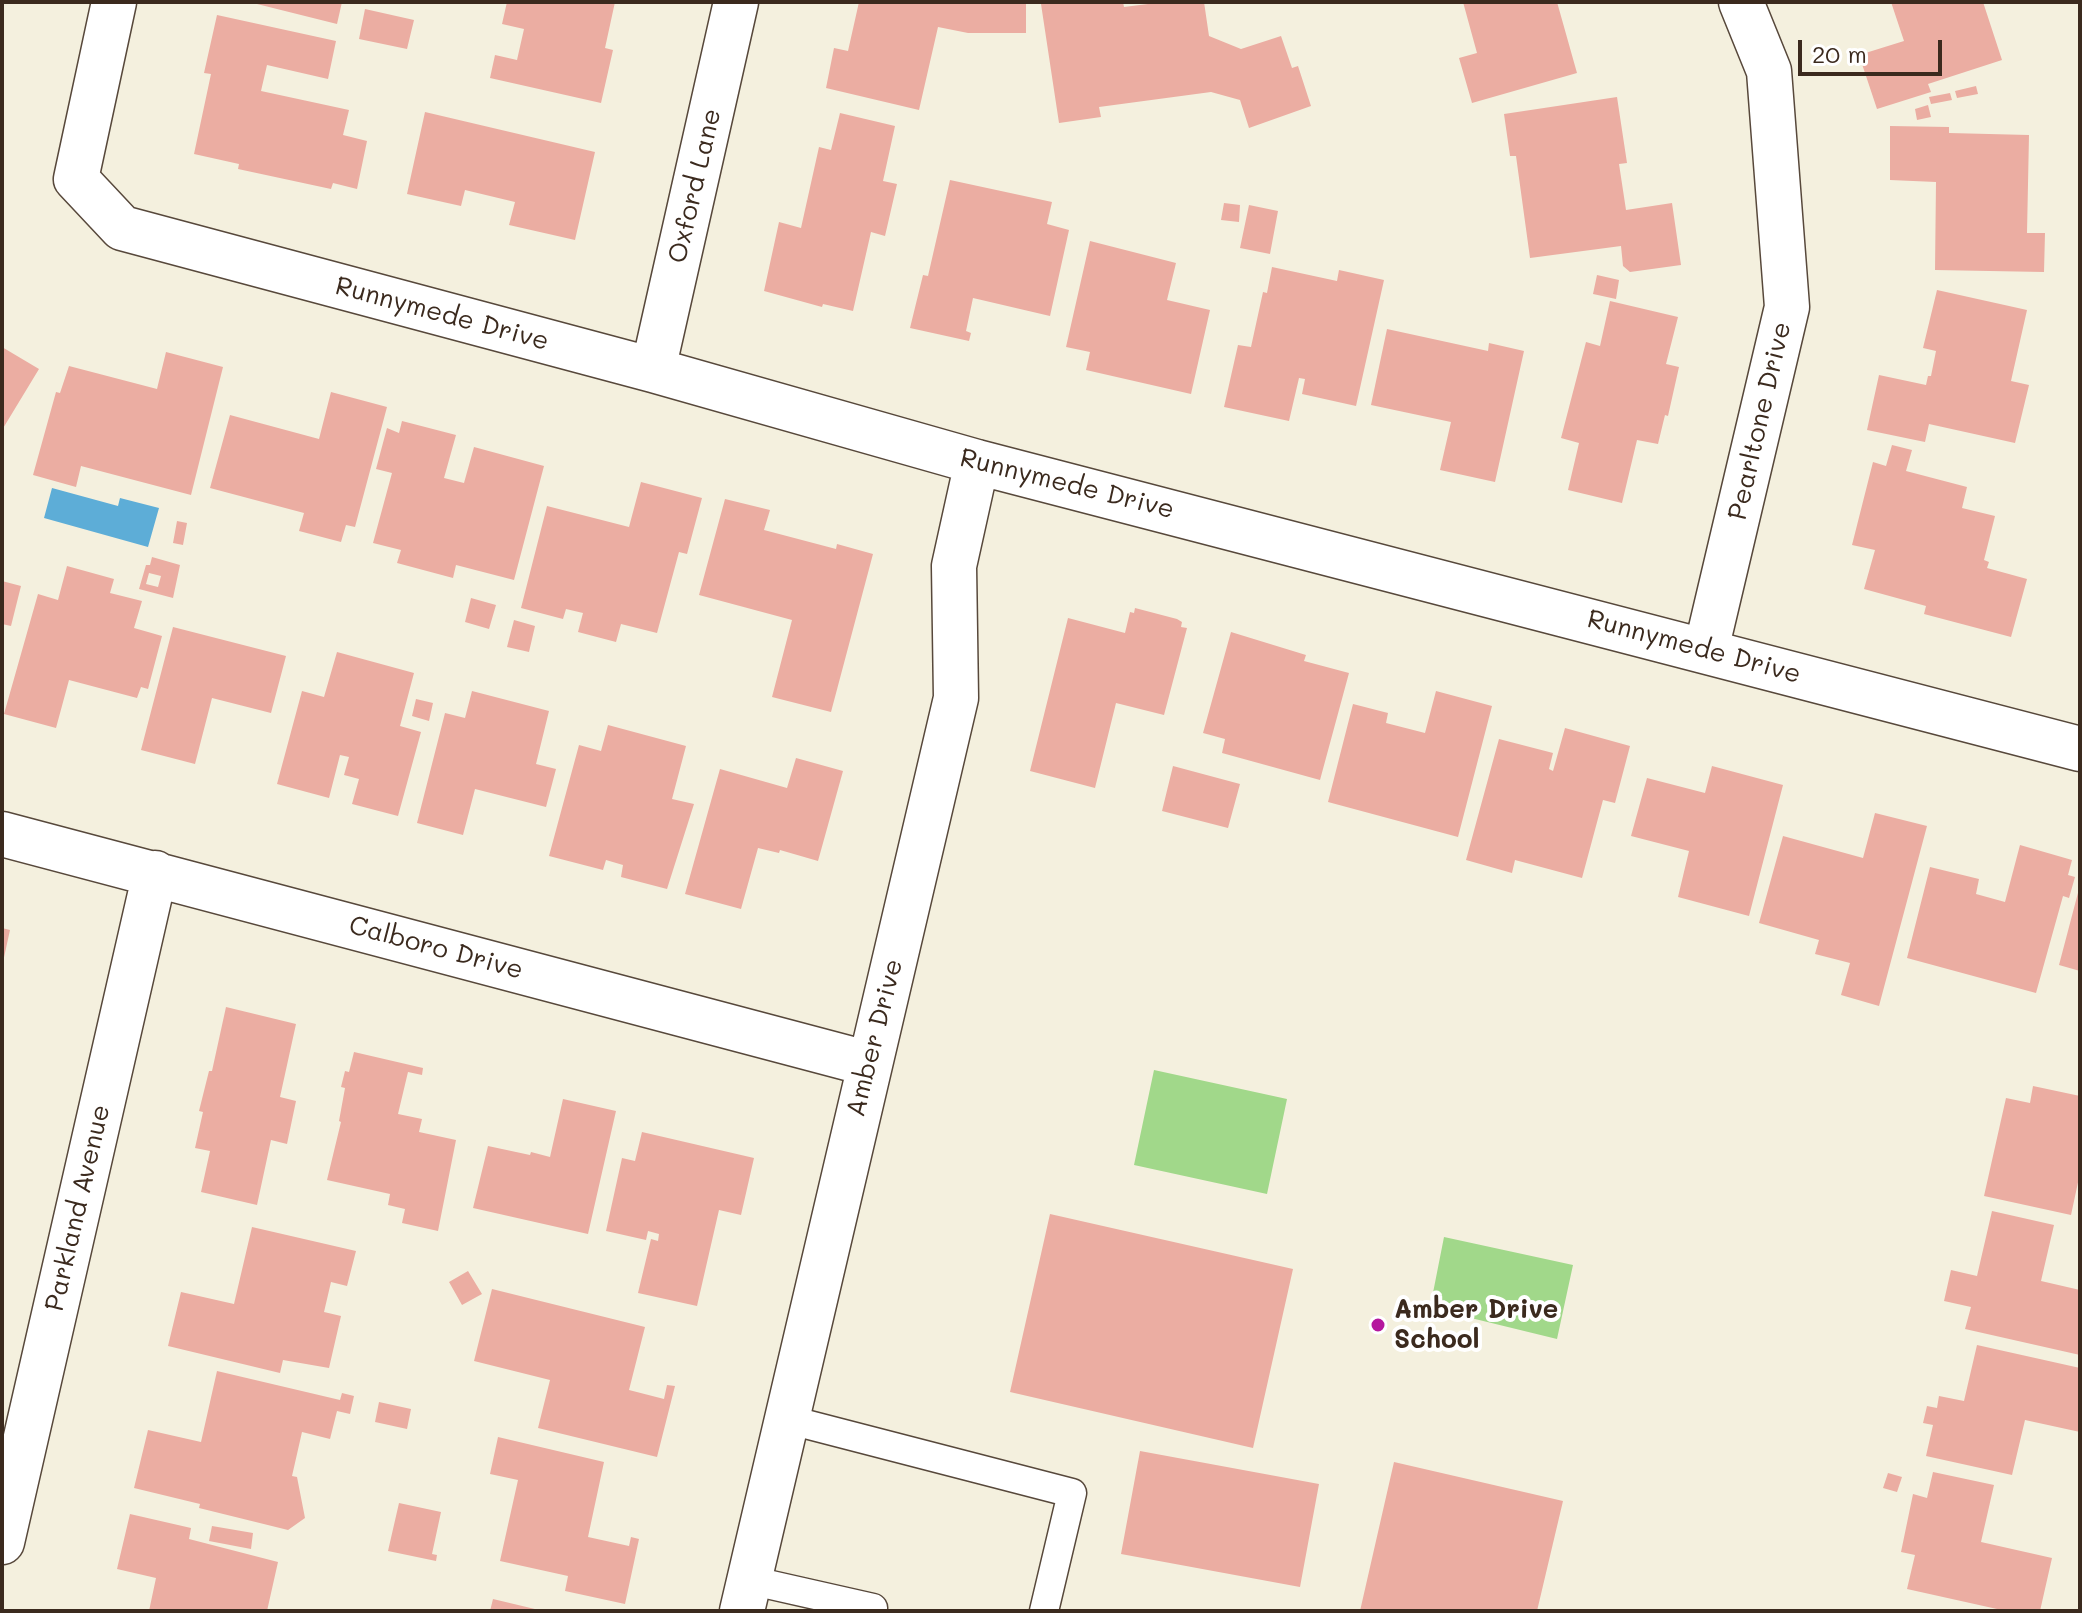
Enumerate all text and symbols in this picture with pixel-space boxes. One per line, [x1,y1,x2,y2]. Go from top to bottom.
scale bar [1802,24,1946,74]
text: 20 m [1812,38,1867,69]
street label: Oxford Lane [662,106,728,266]
street label: Runnymede Drive [332,271,552,357]
street label: Pearltone Drive [1722,319,1798,523]
street label: Runnymede Drive [957,442,1177,526]
street label: Runnymede Drive [1584,604,1804,690]
street label: Calboro Drive [346,910,526,986]
street label: Amber Drive [840,956,910,1120]
street label: Parkland Avenue [39,1102,117,1314]
place label: Amber Drive School [1394,1294,1558,1356]
marker: Amber Drive School [1369,1316,1387,1334]

